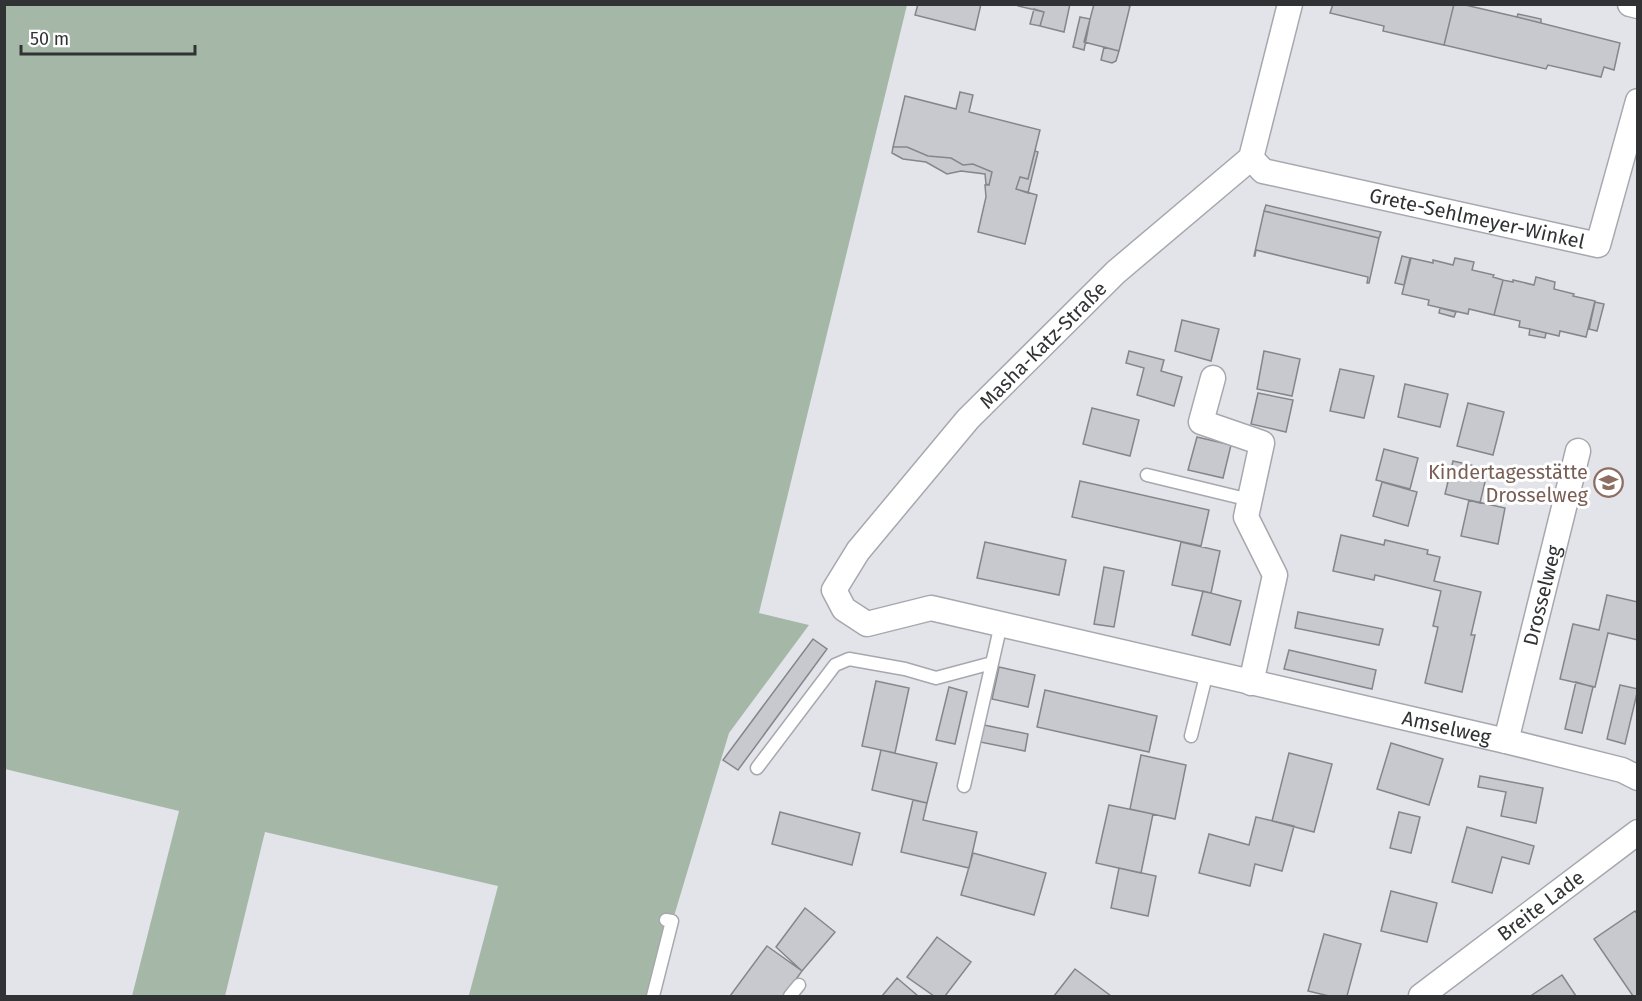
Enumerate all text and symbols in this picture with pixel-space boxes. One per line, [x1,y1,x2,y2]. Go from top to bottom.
scale bar [21,18,195,56]
text: 50 m [30,28,69,50]
street label: Grete-Sehlmeyer-Winkel [1367,183,1587,254]
street label: Masha-Katz-Straße [974,276,1112,414]
place label: Kindertagesstätte Drosselweg [1428,460,1589,507]
school or university icon: Kindertagesstätte Drosselweg [1593,467,1625,499]
street label: Drosselweg [1518,542,1566,648]
street label: Amselweg [1400,705,1494,749]
street label: Breite Lade [1493,865,1589,946]

